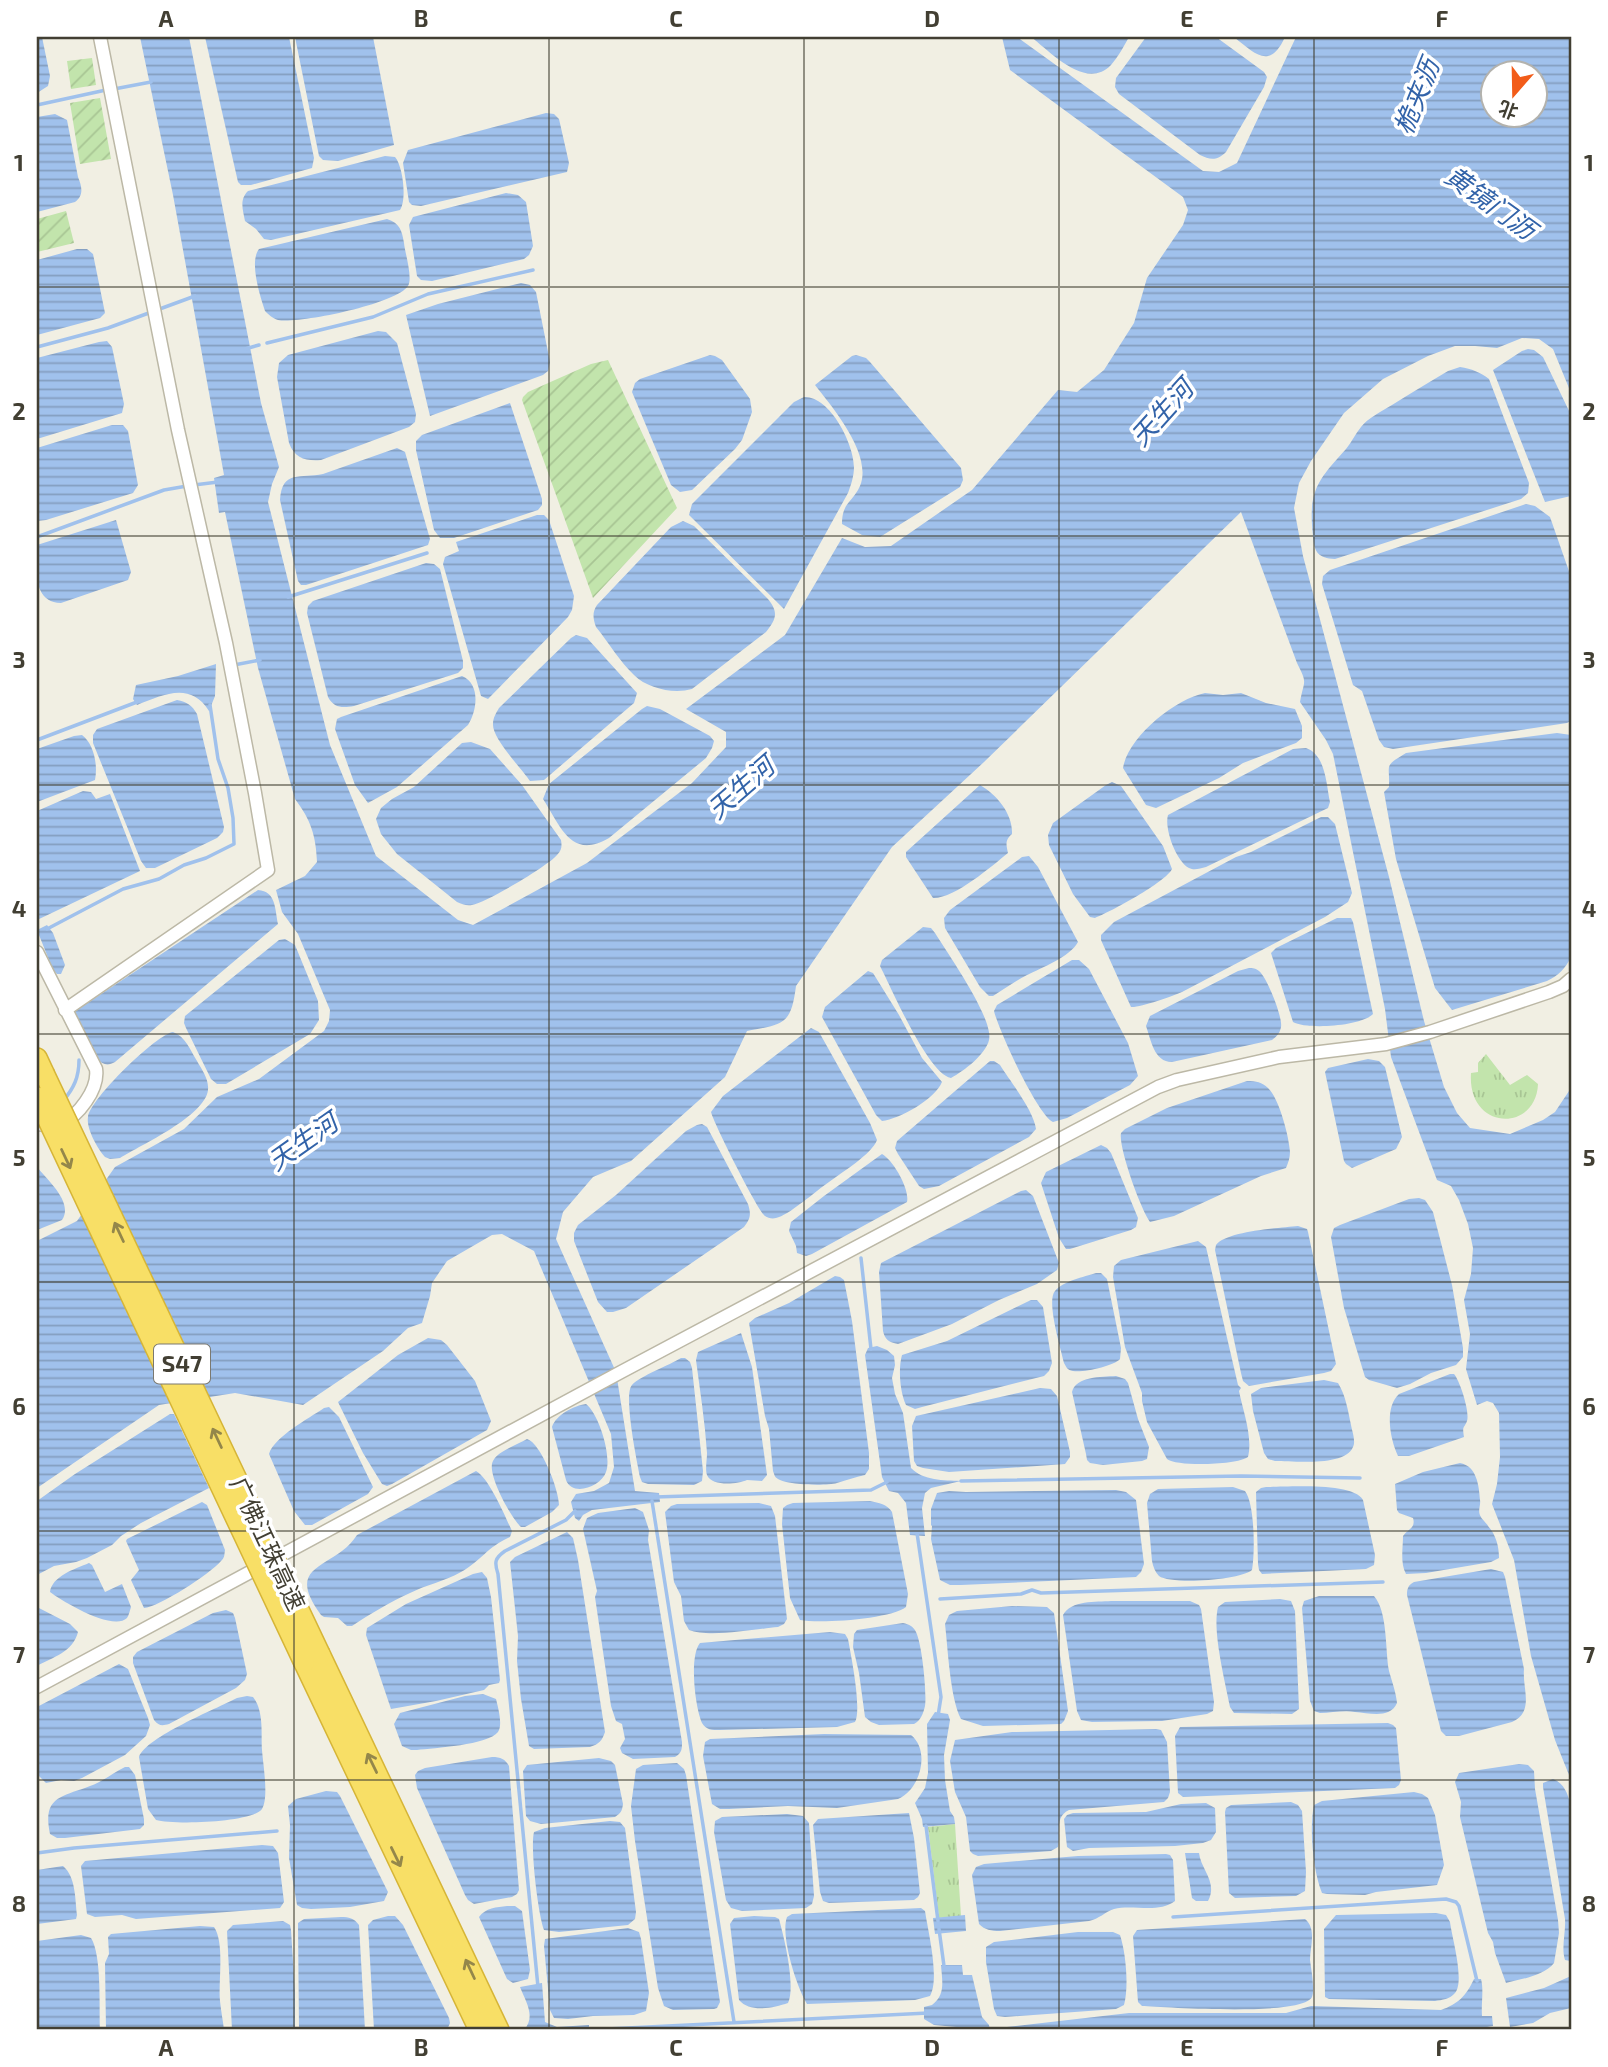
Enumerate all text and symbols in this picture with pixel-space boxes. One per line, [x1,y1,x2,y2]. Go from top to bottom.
text: A [158,4,174,32]
text: B [414,4,428,32]
text: C [669,4,683,32]
text: D [924,4,940,32]
text: E [1180,4,1194,32]
text: F [1436,4,1449,32]
water label: 桅夹沥 [1387,51,1446,138]
north arrow [1478,60,1548,130]
text: 北 [1495,96,1521,125]
text: 1 [14,148,24,176]
text: 1 [1584,148,1594,176]
water label: 黄镜门沥 [1440,159,1545,247]
water label: 天生河 [1123,369,1202,451]
text: 2 [12,397,26,425]
text: 2 [1582,397,1596,425]
text: 3 [12,645,26,673]
text: 3 [1582,645,1596,673]
water label: 天生河 [700,746,783,824]
text: 4 [12,894,26,922]
text: 4 [1582,894,1596,922]
water label: 天生河 [261,1103,347,1176]
text: 5 [13,1143,25,1171]
text: 5 [1583,1143,1595,1171]
one-way arrow [60,1148,73,1169]
one-way arrow [112,1222,126,1243]
road number: S47 [154,1344,210,1384]
text: 6 [12,1392,26,1420]
text: 6 [1582,1392,1596,1420]
one-way arrow [210,1428,223,1449]
street label: 广佛江珠高速 [225,1472,312,1615]
text: 7 [13,1640,25,1668]
text: 7 [1583,1640,1595,1668]
one-way arrow [365,1753,378,1774]
one-way arrow [390,1846,404,1867]
text: 8 [12,1889,26,1917]
text: 8 [1582,1889,1596,1917]
one-way arrow [463,1959,476,1980]
text: A [158,2033,174,2061]
text: B [414,2033,428,2061]
text: C [669,2033,683,2061]
text: D [924,2033,940,2061]
text: E [1180,2033,1194,2061]
text: F [1436,2033,1449,2061]

